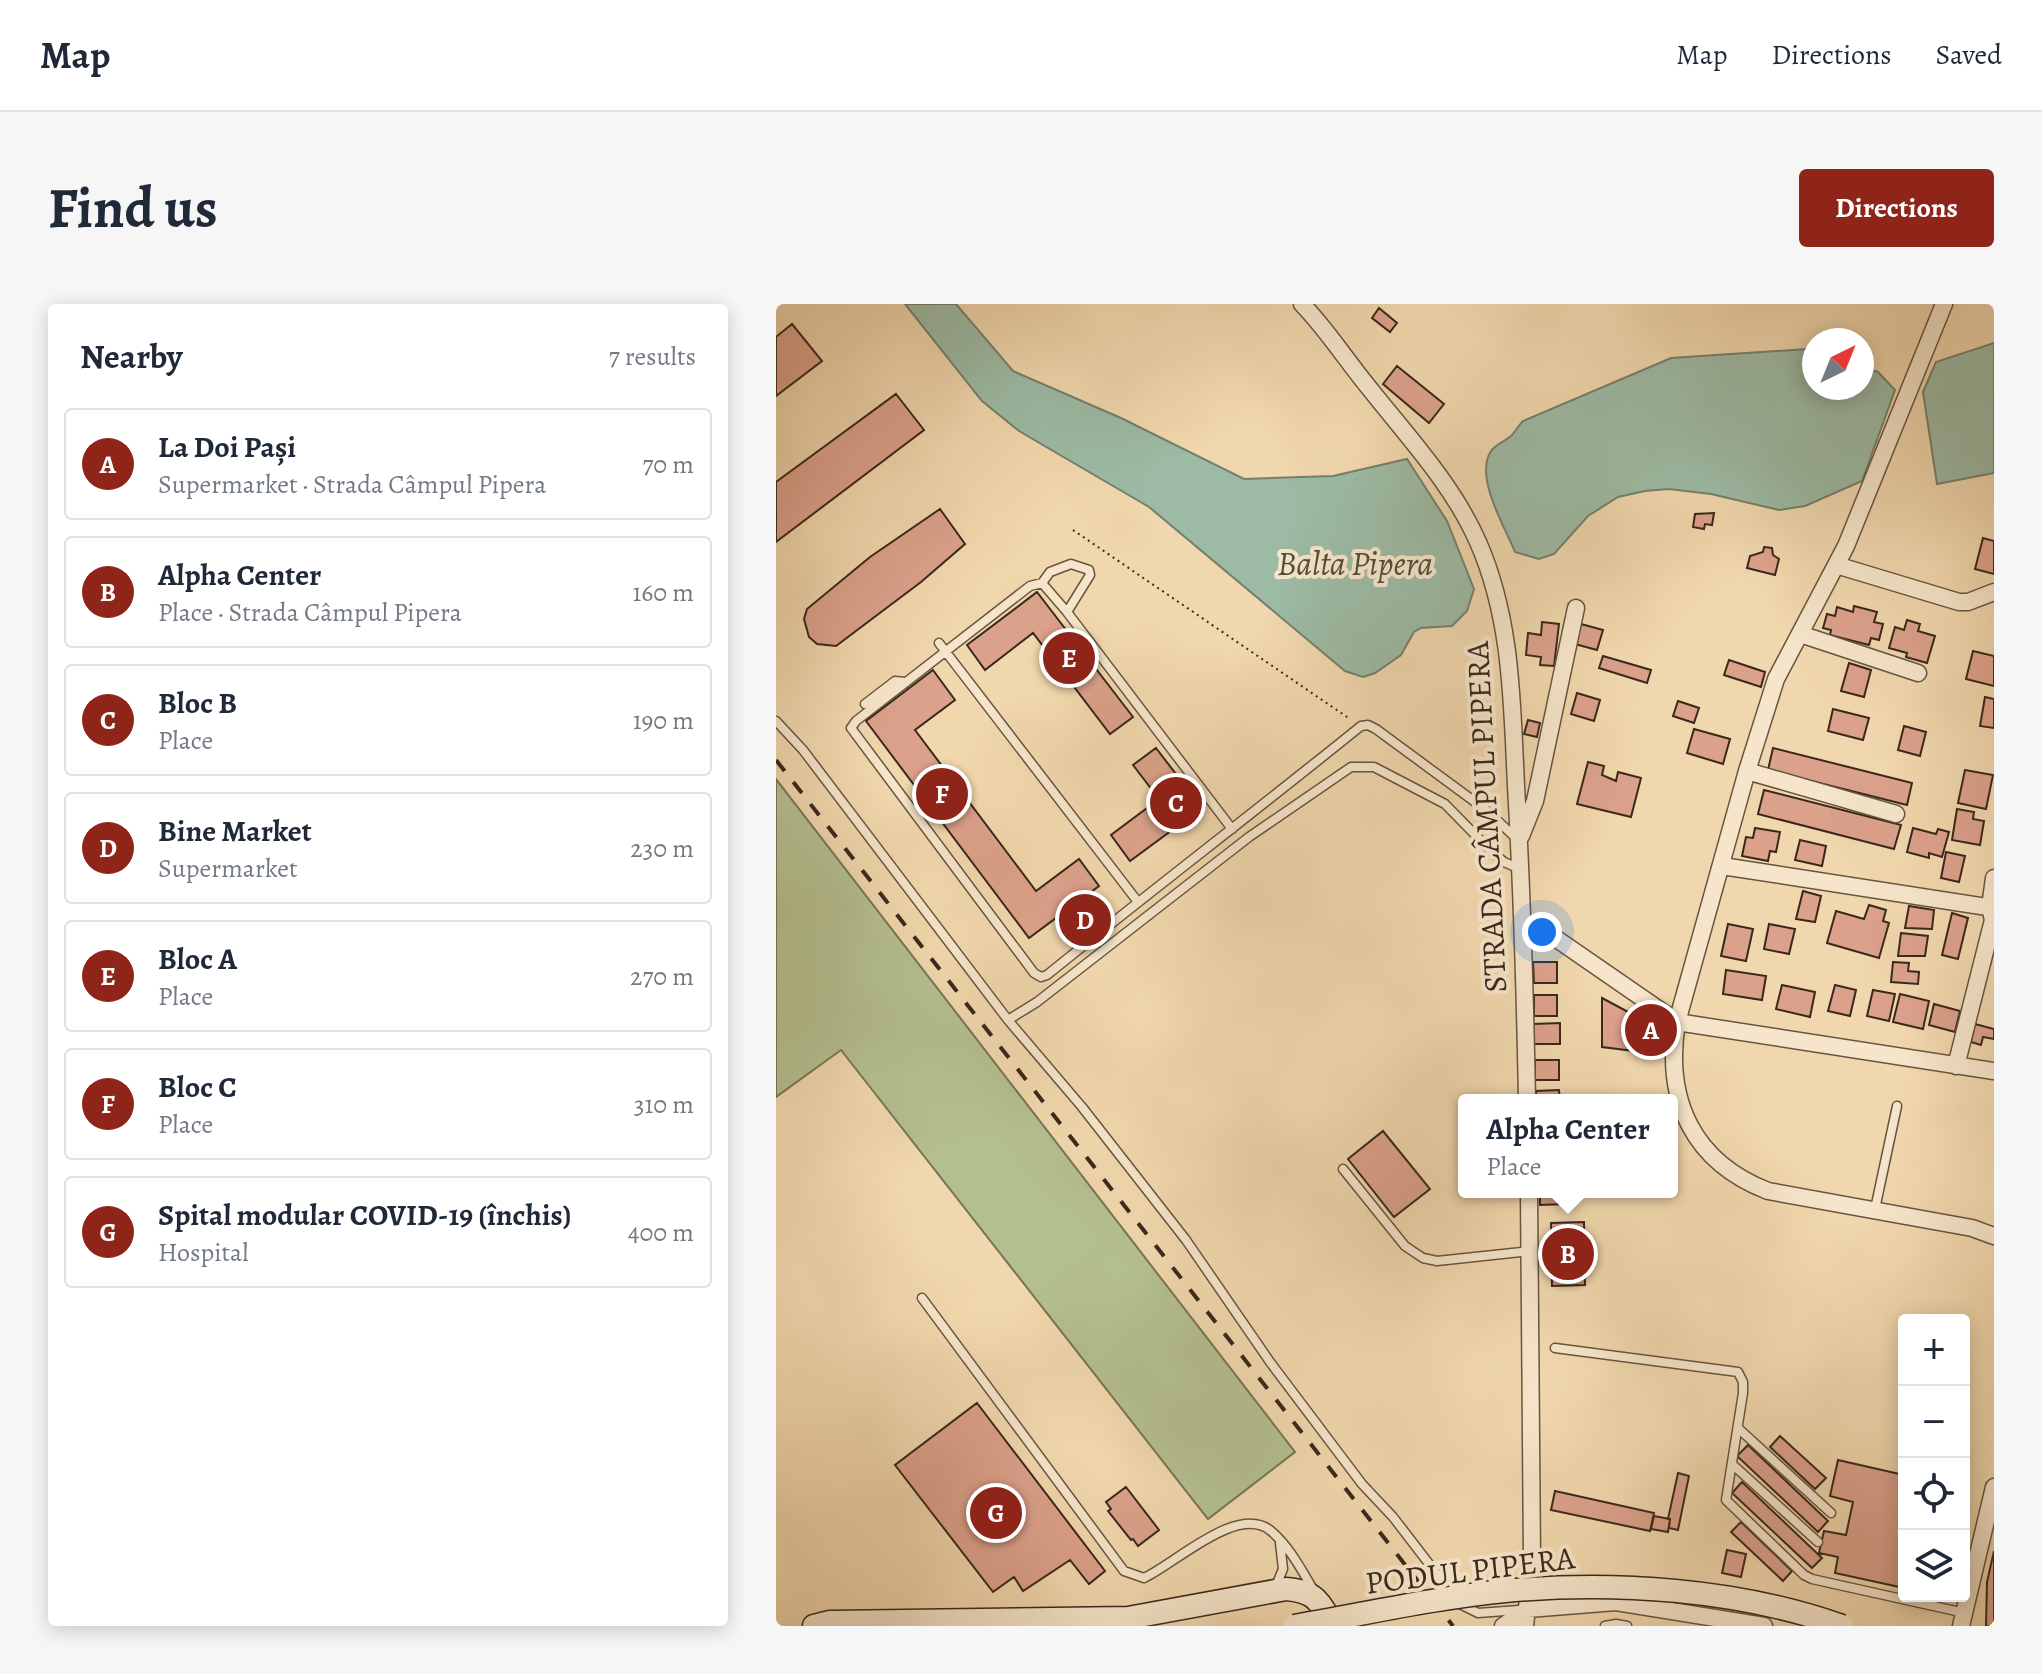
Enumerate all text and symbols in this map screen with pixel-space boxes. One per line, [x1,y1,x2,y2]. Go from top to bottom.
text: Map [40,29,110,81]
text: Map [1676,36,1727,74]
text: Directions [1771,36,1892,74]
text: Saved [1936,36,2002,74]
button: Directions [1799,169,1994,247]
text: Find us [48,170,218,246]
north arrow [1802,328,1874,400]
text: Nearby [80,333,183,380]
text: 7 results [609,339,696,374]
text: La Doi Pași [158,427,296,467]
text: A [100,447,116,482]
text: 70 m [642,447,694,482]
text: Supermarket · Strada Câmpul Pipera [158,467,546,502]
water label: Balta Pipera [1277,540,1433,587]
text: Alpha Center [158,555,321,595]
text: B [100,575,116,610]
text: 160 m [632,575,694,610]
text: Place · Strada Câmpul Pipera [158,595,462,630]
pin: E [1043,628,1095,688]
street label: STRADA CÂMPUL PIPERA [1455,639,1517,994]
text: Bloc B [158,683,237,723]
text: C [100,703,116,738]
text: 190 m [633,703,694,738]
text: Place [158,723,213,758]
pin: F [916,764,968,824]
pin: C [1150,773,1202,833]
text: Bine Market [158,811,312,851]
text: D [99,831,117,866]
text: 230 m [630,831,694,866]
text: Supermarket [158,851,298,886]
pin: D [1059,890,1111,950]
your location [1522,912,1562,952]
text: Bloc A [158,939,237,979]
text: E [100,959,116,994]
text: 270 m [630,959,694,994]
text: Place [158,979,213,1014]
pin: A [1625,1000,1677,1060]
text: Bloc C [158,1067,237,1107]
text: F [101,1087,115,1122]
text: 310 m [634,1087,694,1122]
popup [1458,1094,1678,1198]
text: Place [158,1107,213,1142]
text: Alpha Center [1486,1109,1650,1149]
text: Place [1486,1149,1541,1184]
text: Spital modular COVID-19 (închis) [158,1195,571,1235]
text: G [99,1215,117,1250]
text: 400 m [628,1215,694,1250]
pin: B [1542,1224,1594,1284]
text: Hospital [158,1235,249,1270]
map controls [1898,1314,1970,1602]
button: + [1898,1314,1970,1386]
button: − [1898,1386,1970,1458]
button: locate [1898,1458,1970,1530]
pin: G [970,1483,1022,1543]
button: layers [1898,1530,1970,1602]
street label: PODUL PIPERA [1363,1535,1578,1605]

